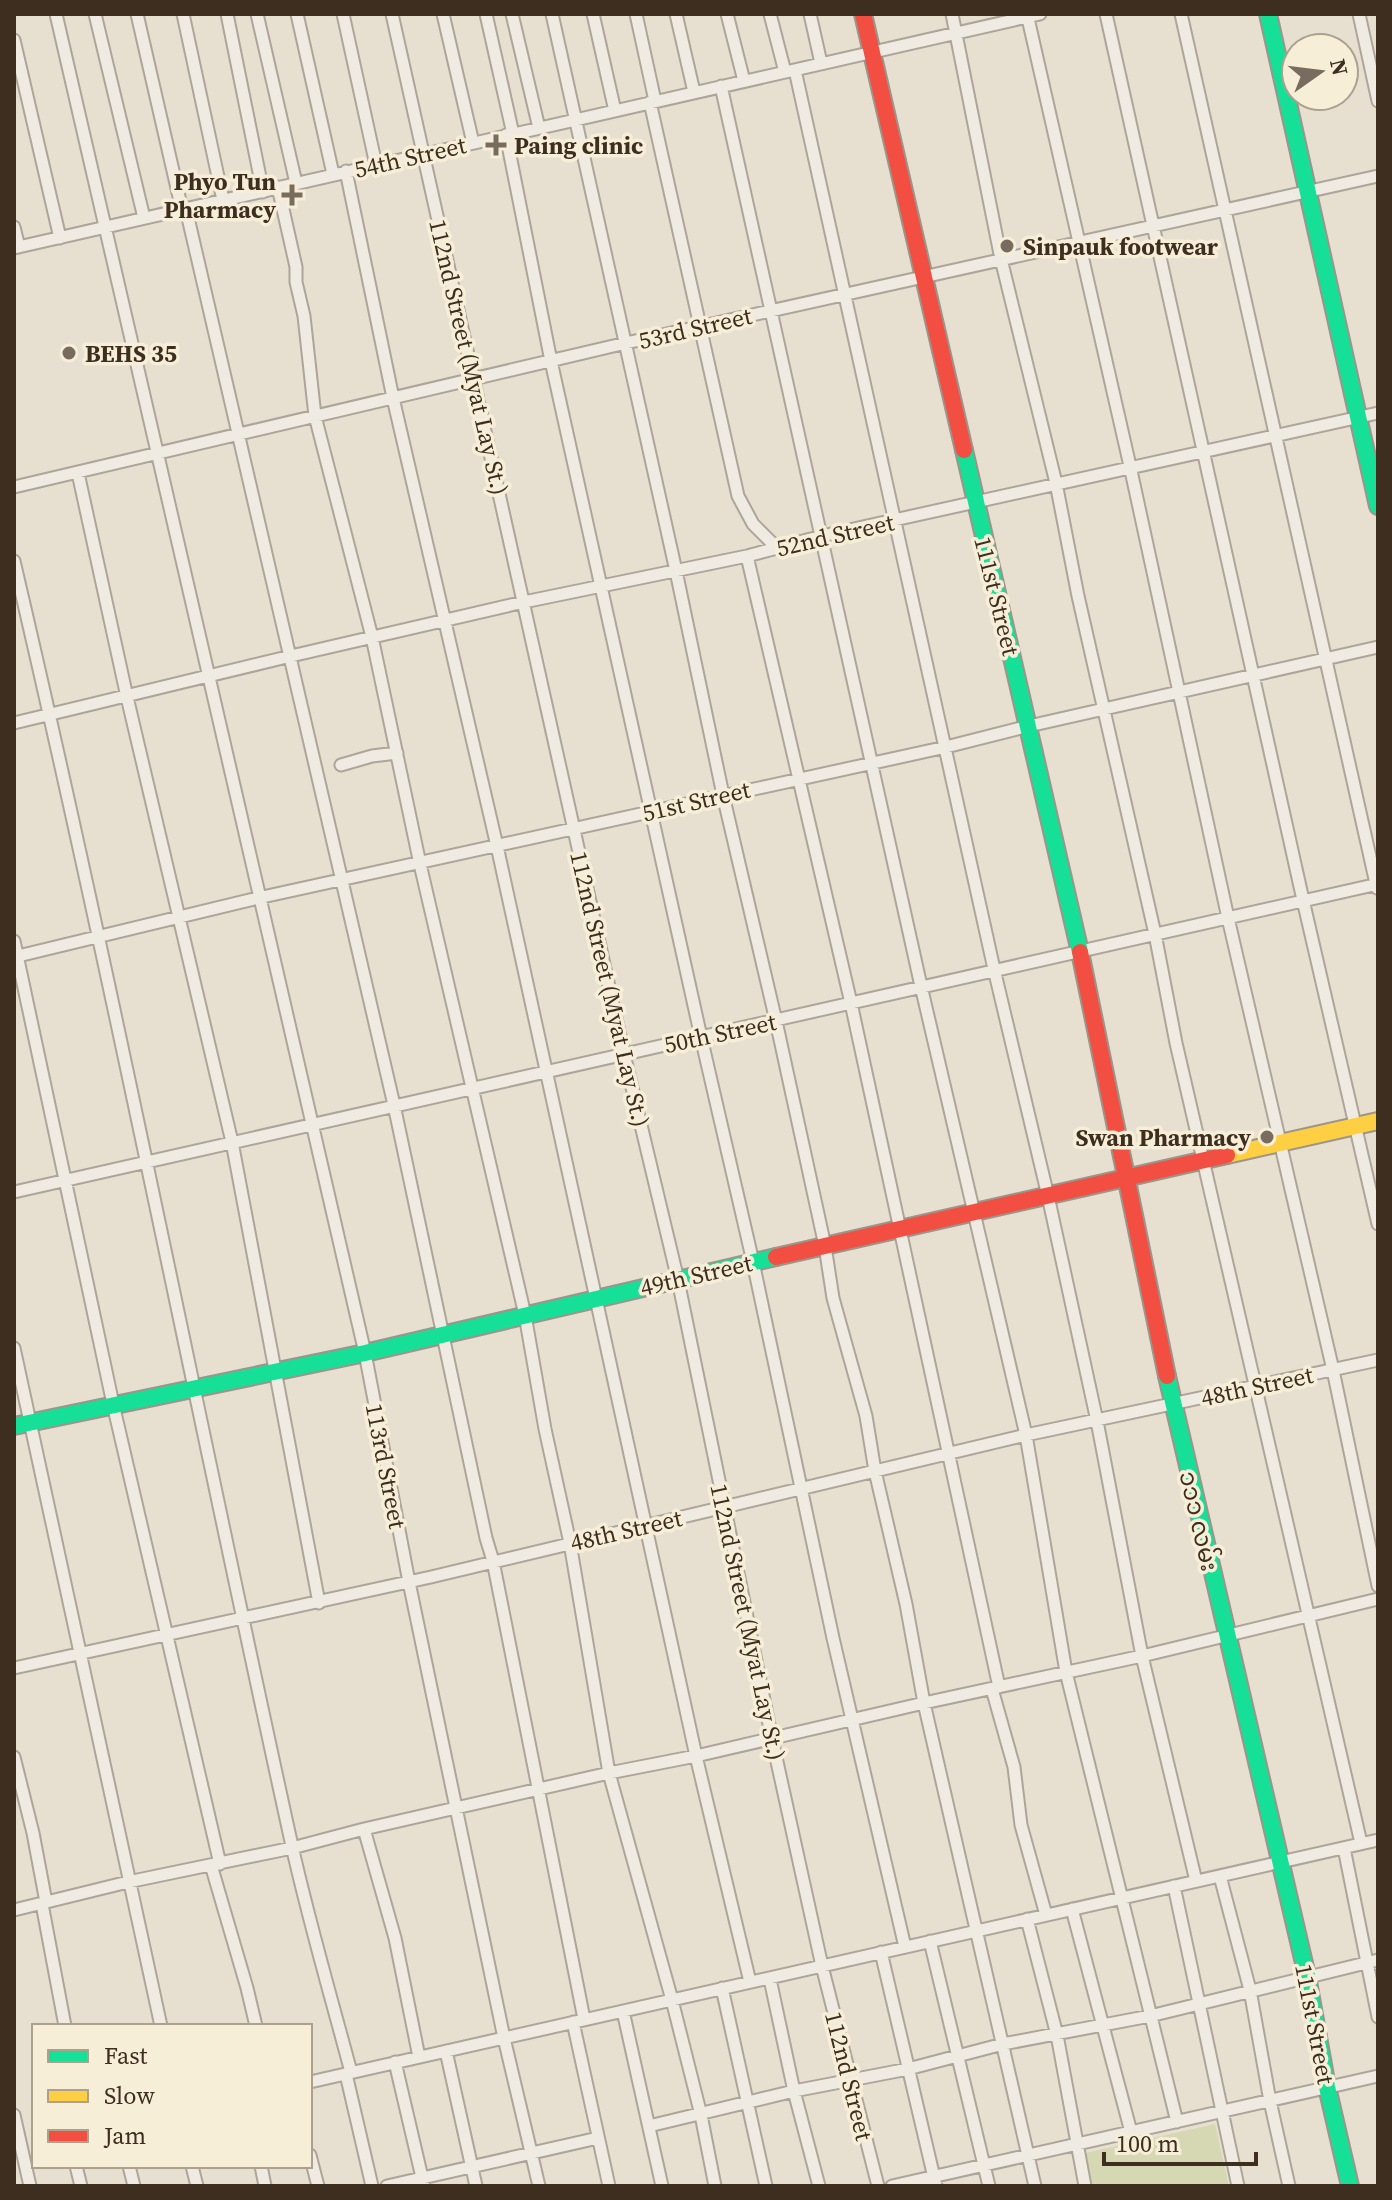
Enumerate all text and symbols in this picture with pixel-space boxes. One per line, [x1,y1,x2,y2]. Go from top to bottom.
north arrow [1280,32,1360,112]
text: N [1323,56,1356,79]
street label: 54th Street [351,128,469,186]
place label: Paing clinic [514,129,643,162]
marker: Paing clinic [485,134,507,156]
place label: Phyo Tun Pharmacy [164,165,276,226]
marker: Phyo Tun Pharmacy [283,186,301,204]
street label: 112nd Street (Myat Lay St.) [421,216,517,498]
place label: Sinpauk footwear [1023,230,1219,263]
marker: Sinpauk footwear [998,237,1016,255]
street label: 53rd Street [635,299,755,357]
place label: BEHS 35 [85,337,177,370]
marker: BEHS 35 [60,344,78,362]
street label: 52nd Street [773,505,897,565]
street label: 111st Street [966,533,1028,659]
street label: 51st Street [639,773,753,829]
street label: 112nd Street (Myat Lay St.) [562,848,658,1130]
street label: 50th Street [661,1005,779,1061]
place label: Swan Pharmacy [1075,1121,1251,1154]
marker: Swan Pharmacy [1258,1128,1276,1146]
street label: 49th Street [637,1246,755,1304]
street label: 48th Street [1198,1358,1316,1414]
street label: 113rd Street [358,1400,414,1532]
street label: ၁၁၁ လမ်း [1171,1468,1227,1574]
street label: 112nd Street (Myat Lay St.) [703,1481,793,1763]
street label: 48th Street [567,1501,685,1559]
street label: 111st Street [1287,1961,1343,2087]
street label: 112nd Street [817,2008,881,2144]
legend [32,2024,312,2168]
text: Fast [104,2039,148,2072]
text: Slow [104,2079,155,2112]
scale bar [1104,2116,1256,2166]
text: Jam [103,2119,146,2152]
text: 100 m [1116,2127,1179,2160]

